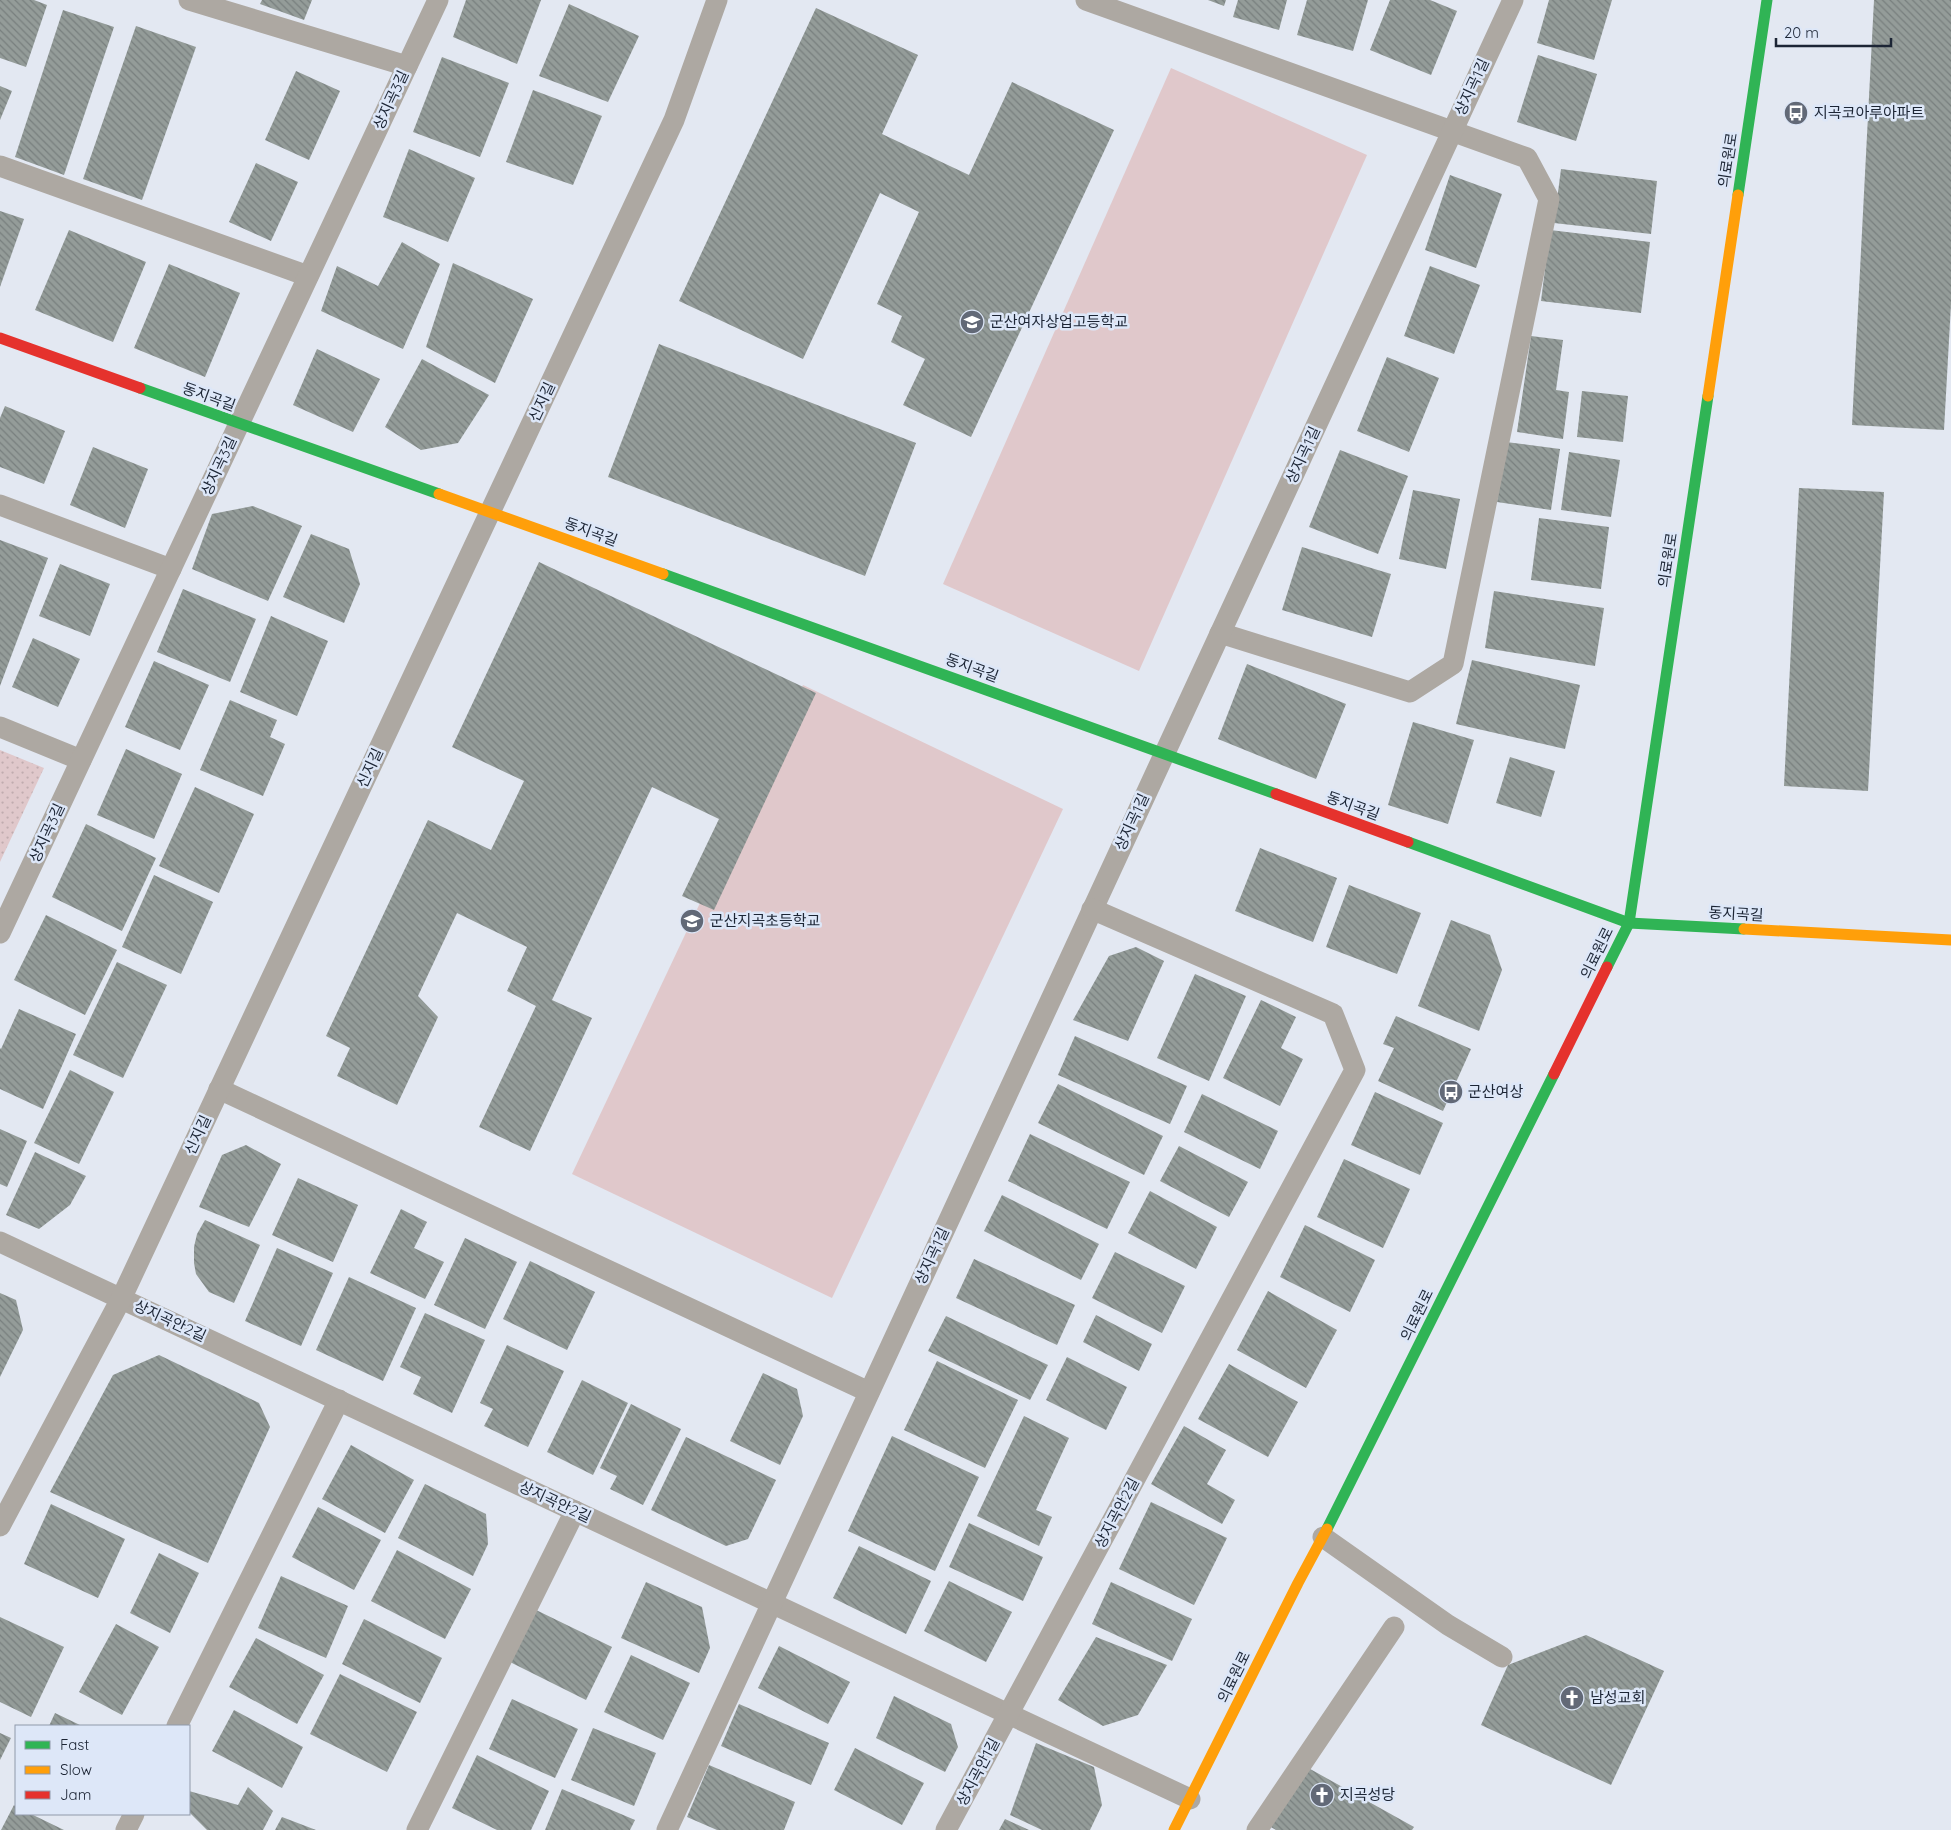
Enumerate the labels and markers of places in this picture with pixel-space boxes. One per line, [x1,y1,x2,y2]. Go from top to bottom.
bus stop icon: 지곡코아루아파트 [1783,100,1809,126]
place label: 지곡코아루아파트 [1814,103,1925,122]
school or university icon: 군산여자상업고등학교 [959,309,985,335]
place label: 군산여자상업고등학교 [990,312,1128,331]
school or university icon: 군산지곡초등학교 [679,908,705,934]
place label: 군산지곡초등학교 [710,911,820,930]
bus stop icon: 군산여상 [1438,1079,1464,1105]
place label: 군산여상 [1468,1082,1523,1101]
church icon: 남성교회 [1559,1685,1585,1711]
place label: 남성교회 [1590,1688,1645,1707]
church icon: 지곡성당 [1309,1782,1335,1808]
place label: 지곡성당 [1340,1785,1395,1804]

